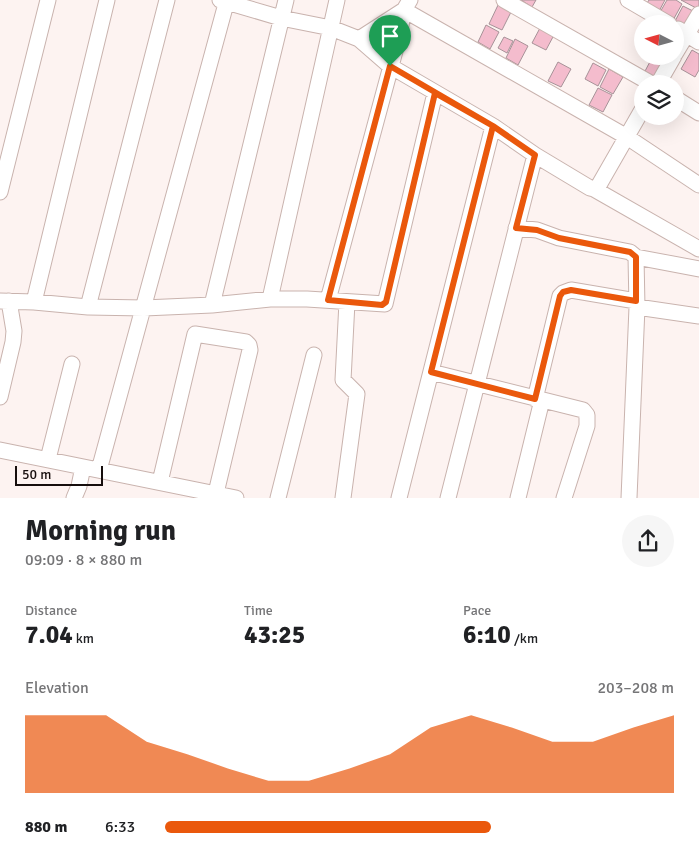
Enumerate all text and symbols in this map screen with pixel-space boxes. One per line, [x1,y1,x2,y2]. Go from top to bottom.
pin [369,15,411,66]
north arrow [634,15,684,65]
map controls [634,15,684,125]
icon: arrive [376,22,404,50]
button: layers [634,75,684,125]
scale bar [15,462,102,486]
text: 50 m [22,466,51,483]
text: Morning run [25,514,176,548]
button: share [622,515,674,567]
text: 09:09 · 8 × 880 m [25,550,142,570]
text: Distance [25,602,77,619]
text: Time [244,602,273,619]
text: Pace [463,602,491,619]
text: 7.04 [25,619,73,650]
text: 43:25 [244,619,305,650]
text: 6:10 [463,619,511,650]
text: km [73,630,94,647]
text: /km [511,630,538,647]
text: Elevation [25,678,89,698]
text: 203–208 m [597,678,674,698]
text: 880 m [25,817,67,837]
text: 6:33 [105,817,135,837]

